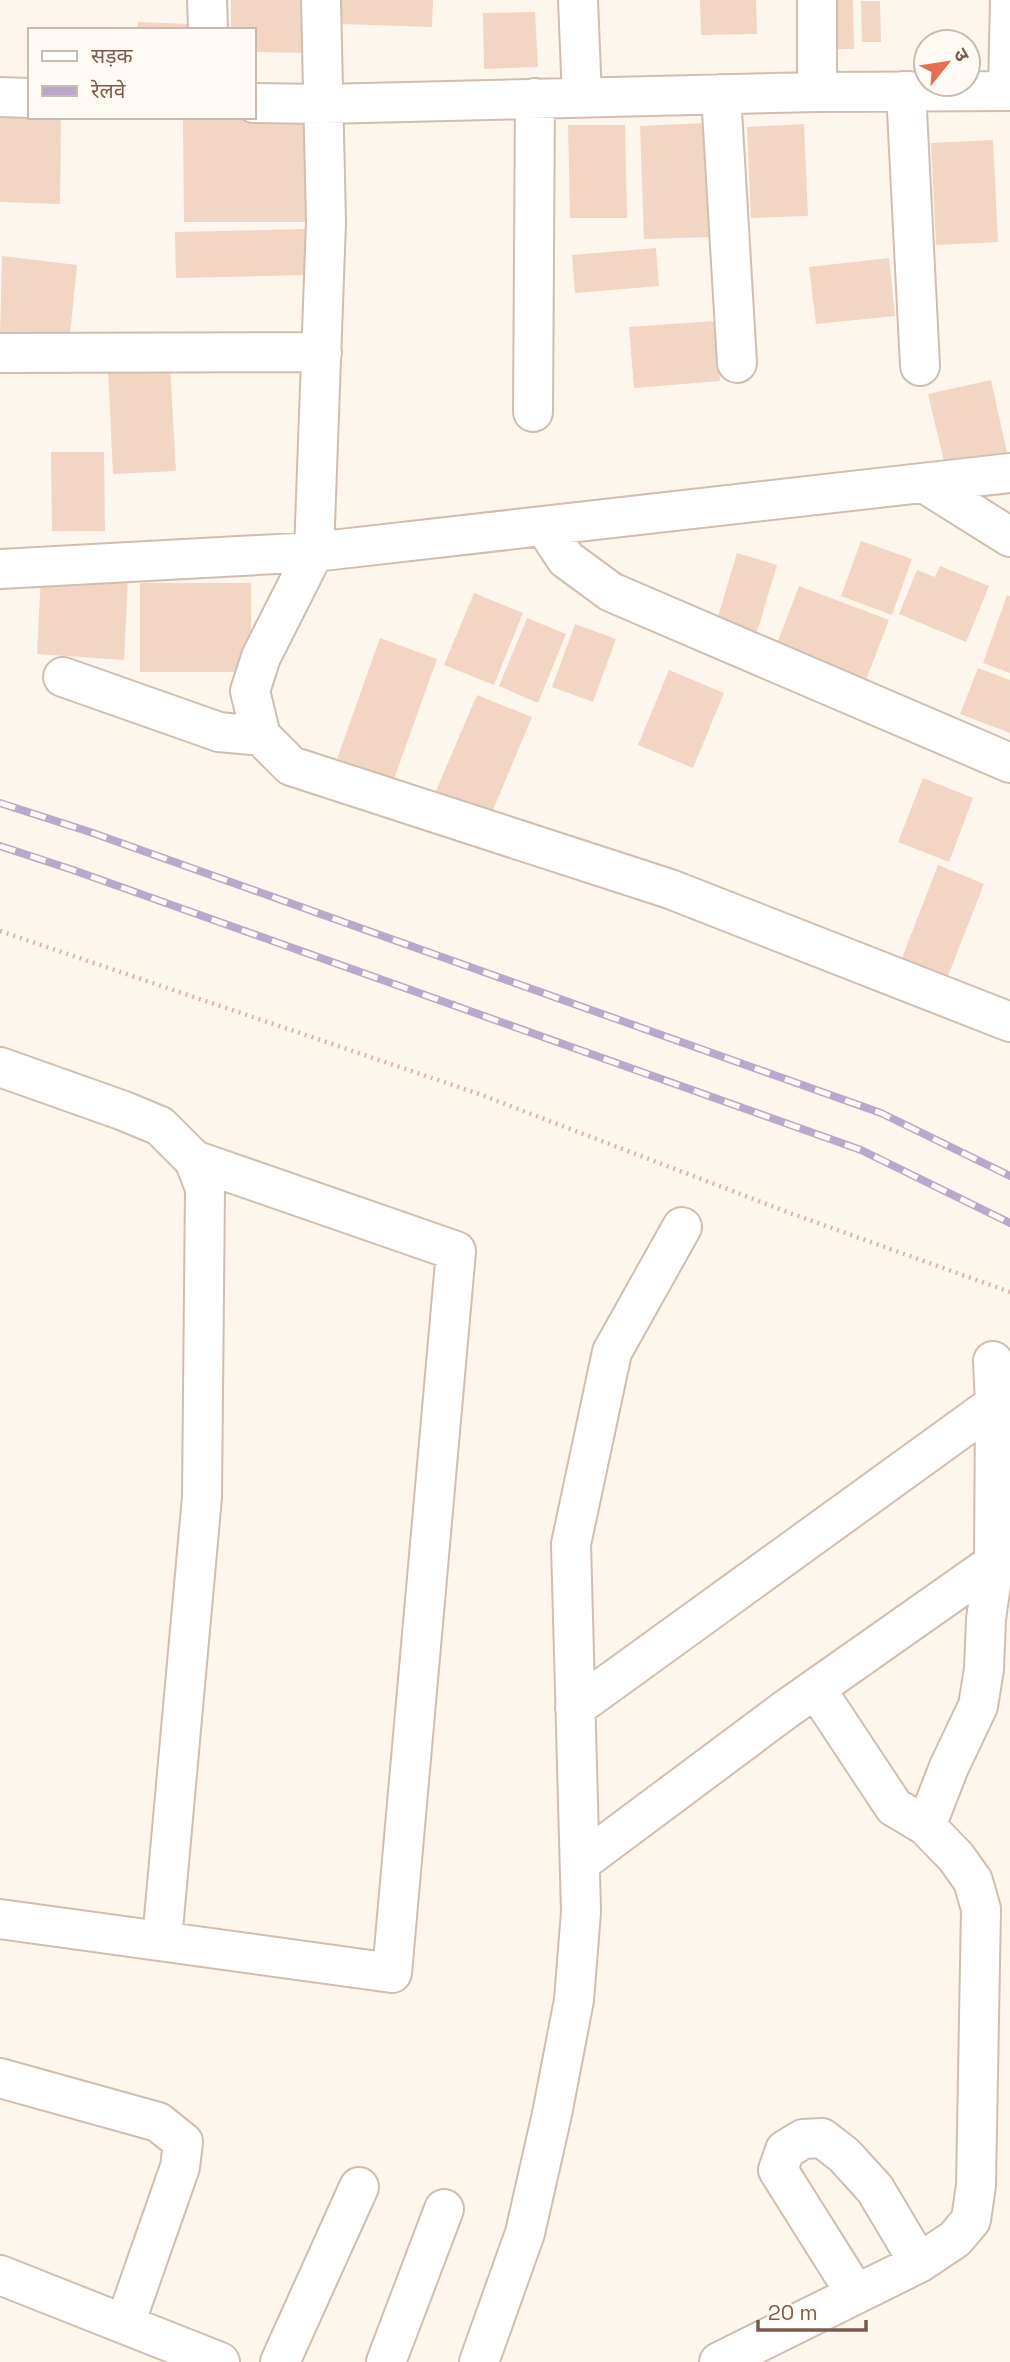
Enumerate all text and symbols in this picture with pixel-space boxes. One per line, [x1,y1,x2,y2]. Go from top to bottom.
legend [28,28,256,119]
north arrow [912,28,982,98]
text: सड़क [91,42,133,69]
text: उ [948,44,975,67]
text: रेलवे [90,77,126,104]
scale bar [758,2288,866,2332]
text: 20 m [768,2299,818,2326]

